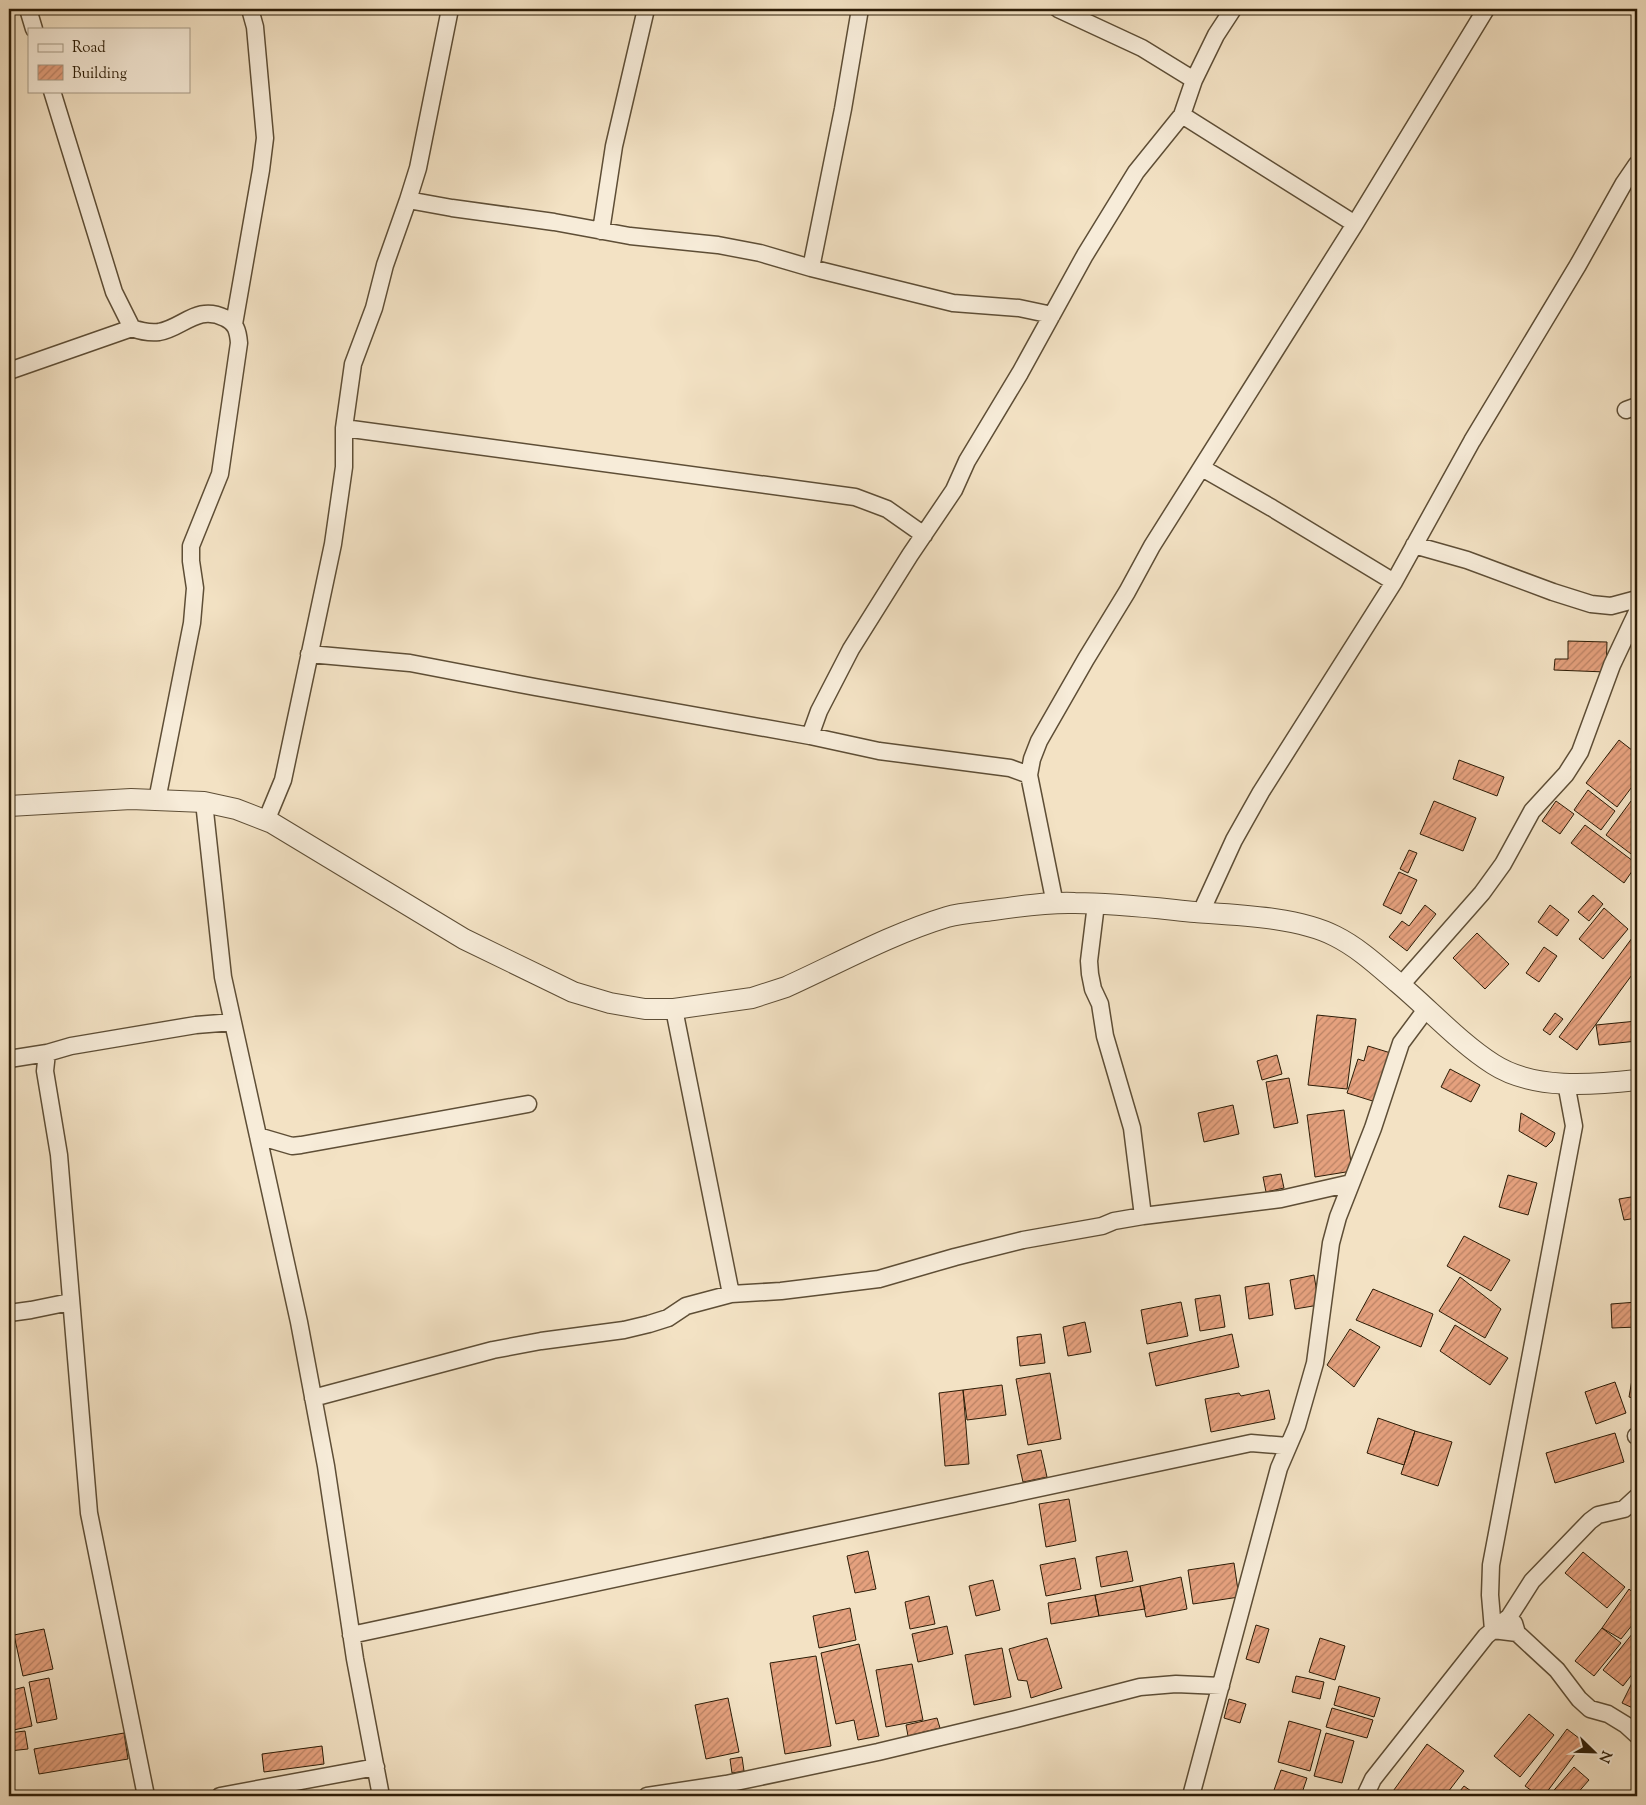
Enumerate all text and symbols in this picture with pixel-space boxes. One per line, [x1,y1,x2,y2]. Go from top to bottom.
legend [28,28,190,92]
text: Road [72,38,106,59]
text: Building [72,64,127,85]
north arrow [1568,1728,1618,1778]
text: N [1593,1747,1616,1765]

